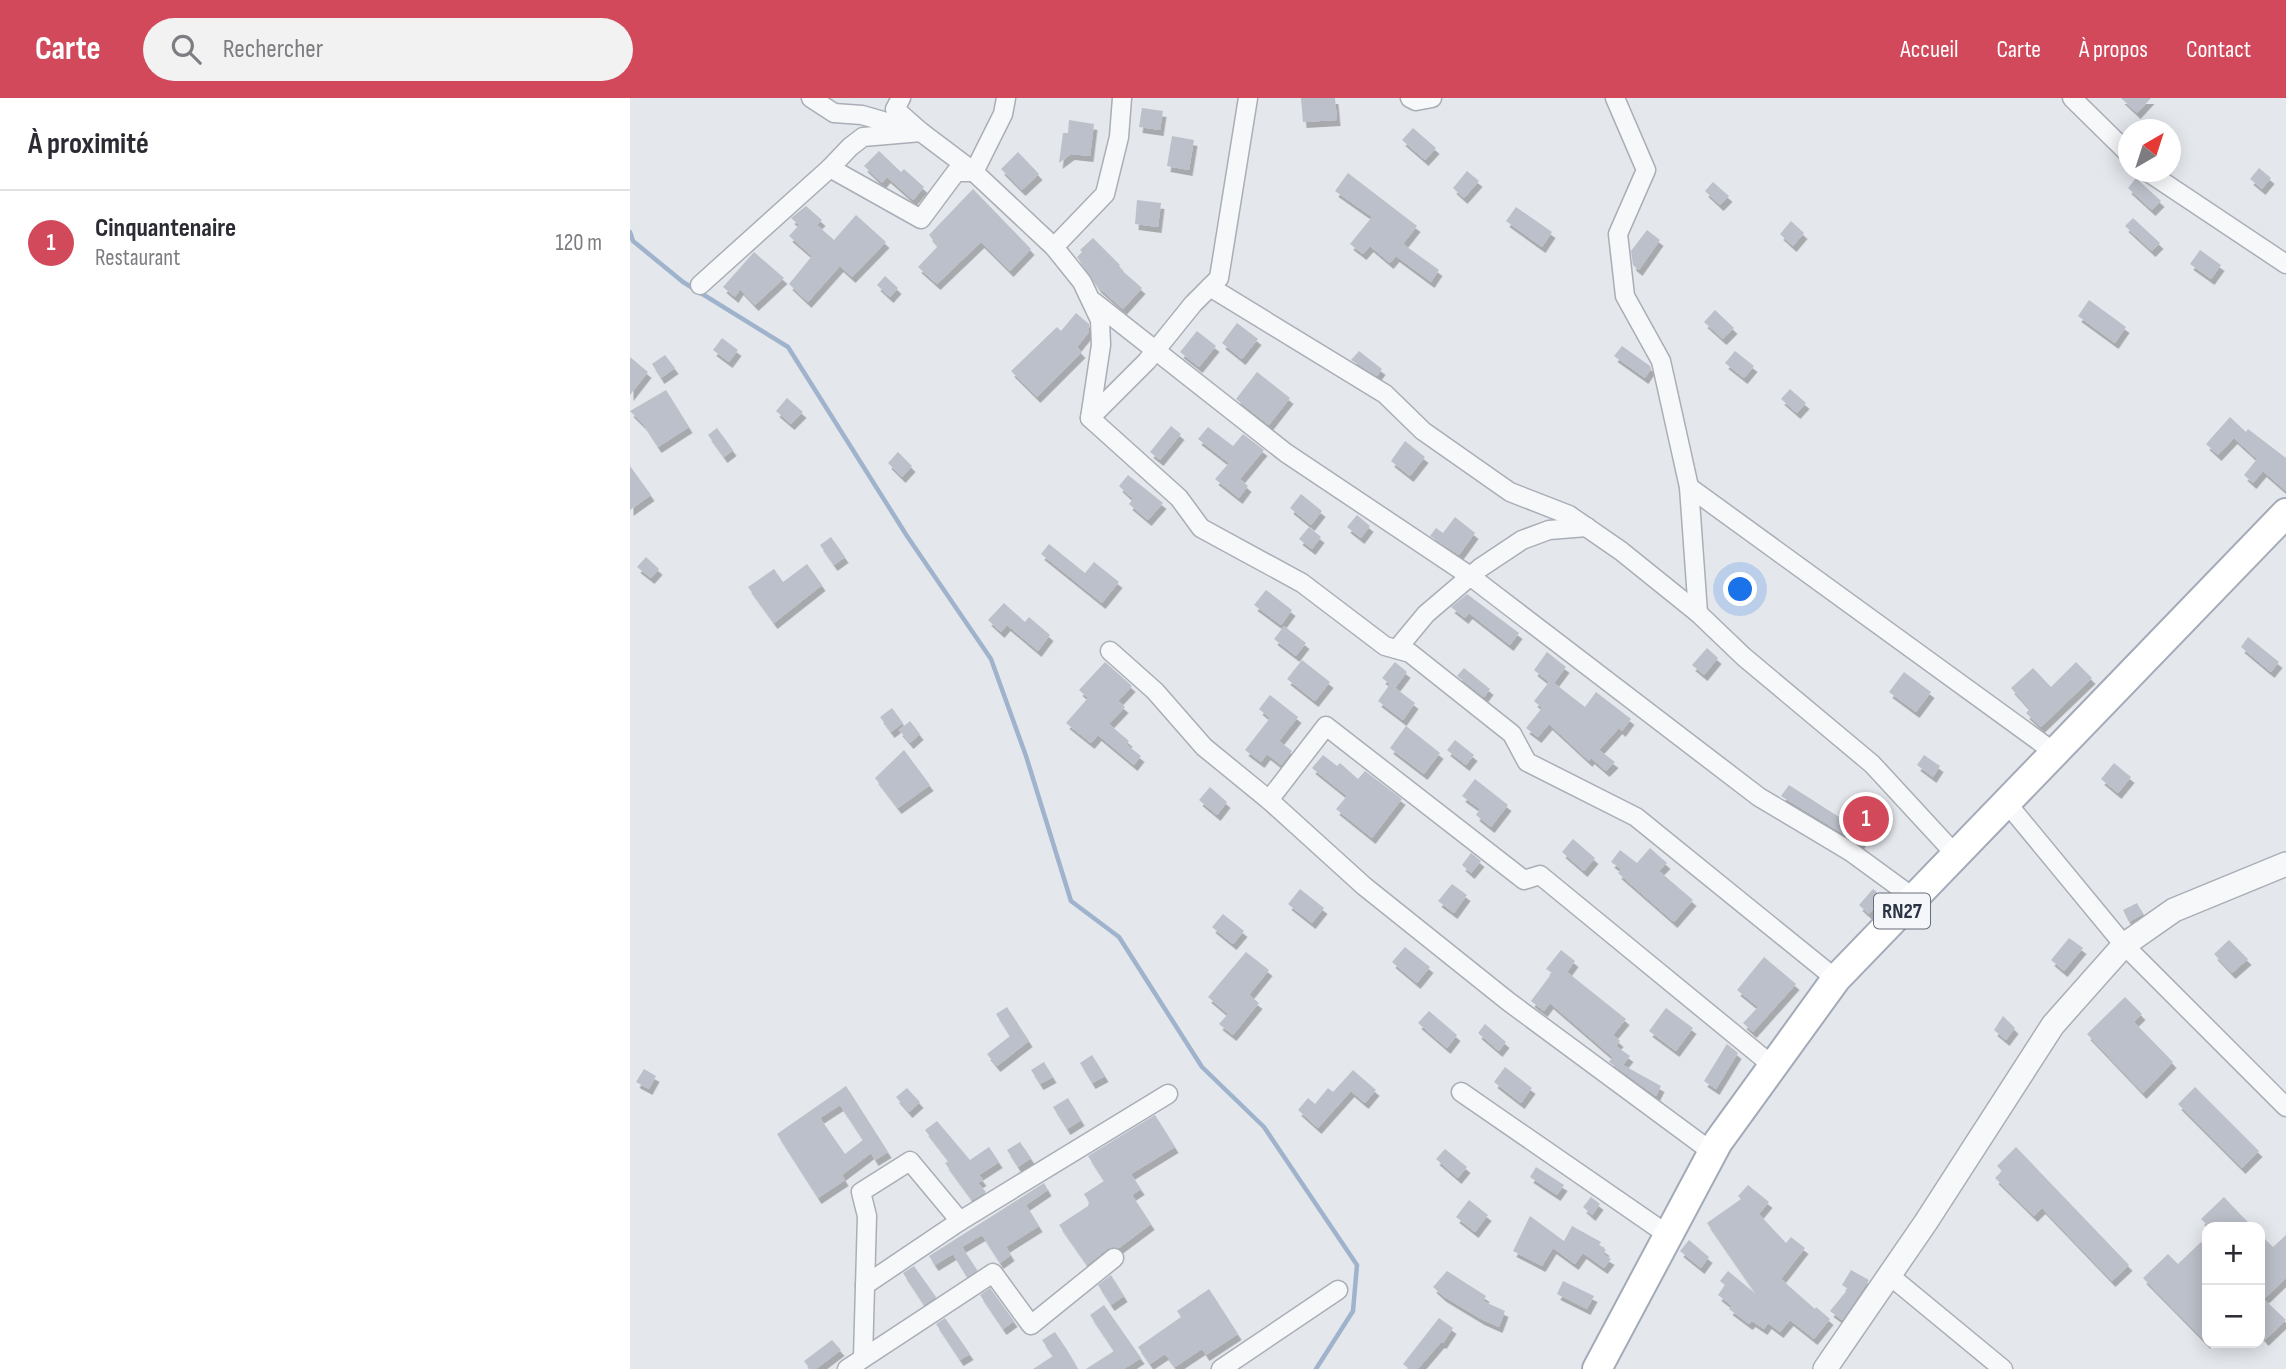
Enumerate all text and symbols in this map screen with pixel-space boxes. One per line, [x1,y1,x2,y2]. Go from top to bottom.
search box [143,18,633,81]
text: Carte [35,29,101,69]
icon: search [167,30,205,68]
text: Rechercher [223,34,323,65]
text: Accueil [1900,35,1959,64]
text: Carte [1997,35,2041,64]
text: À propos [2079,35,2148,64]
text: Contact [2186,35,2251,64]
north arrow [2118,119,2181,182]
text: À proximité [28,126,149,162]
text: Cinquantenaire [95,213,236,244]
text: 1 [46,229,56,257]
text: 120 m [556,229,602,257]
text: Restaurant [95,244,180,272]
your location [1723,572,1757,606]
pin: 1 [1843,793,1889,845]
road number: RN27 [1874,894,1930,928]
map controls [2202,1222,2265,1348]
button: + [2202,1222,2265,1285]
button: − [2202,1285,2265,1348]

